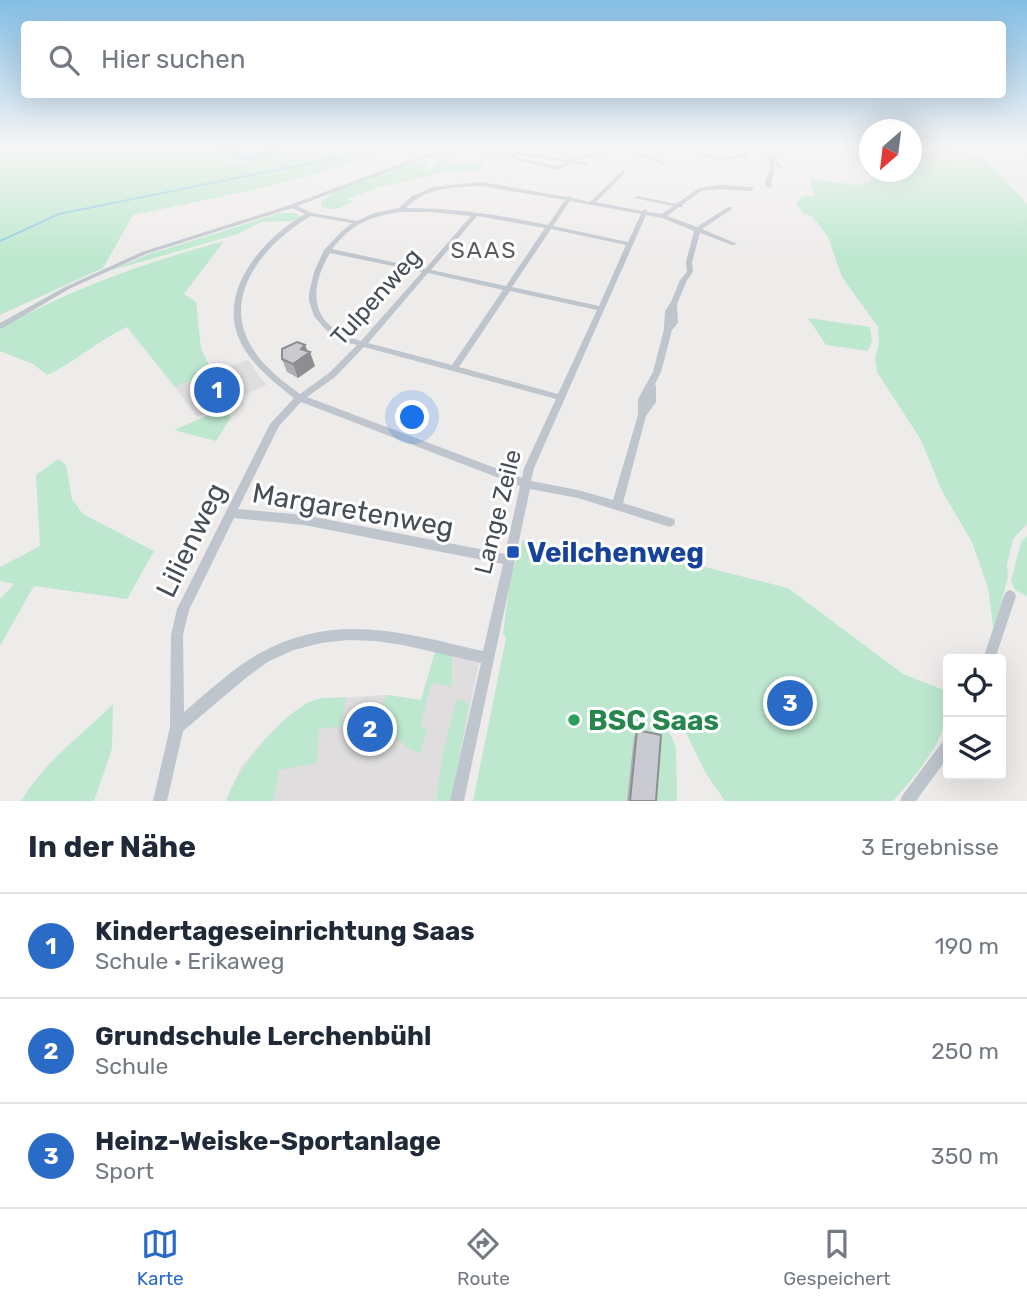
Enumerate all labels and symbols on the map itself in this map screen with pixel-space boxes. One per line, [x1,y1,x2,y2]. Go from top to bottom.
north arrow [859,119,922,182]
district label: SAAS [451,236,517,264]
street label: Tulpenweg [325,243,427,351]
pin: 1 [194,364,240,416]
your location [395,400,429,434]
street label: Lange Zeile [469,447,527,577]
street label: Margaretenweg [250,476,456,544]
street label: Lilienweg [149,477,233,603]
place label: Veilchenweg [527,536,704,569]
marker: Veilchenweg [505,544,521,560]
pin: 3 [767,677,813,729]
pin: 2 [347,703,393,755]
place label: BSC Saas [588,704,719,737]
marker: BSC Saas [566,712,582,728]

